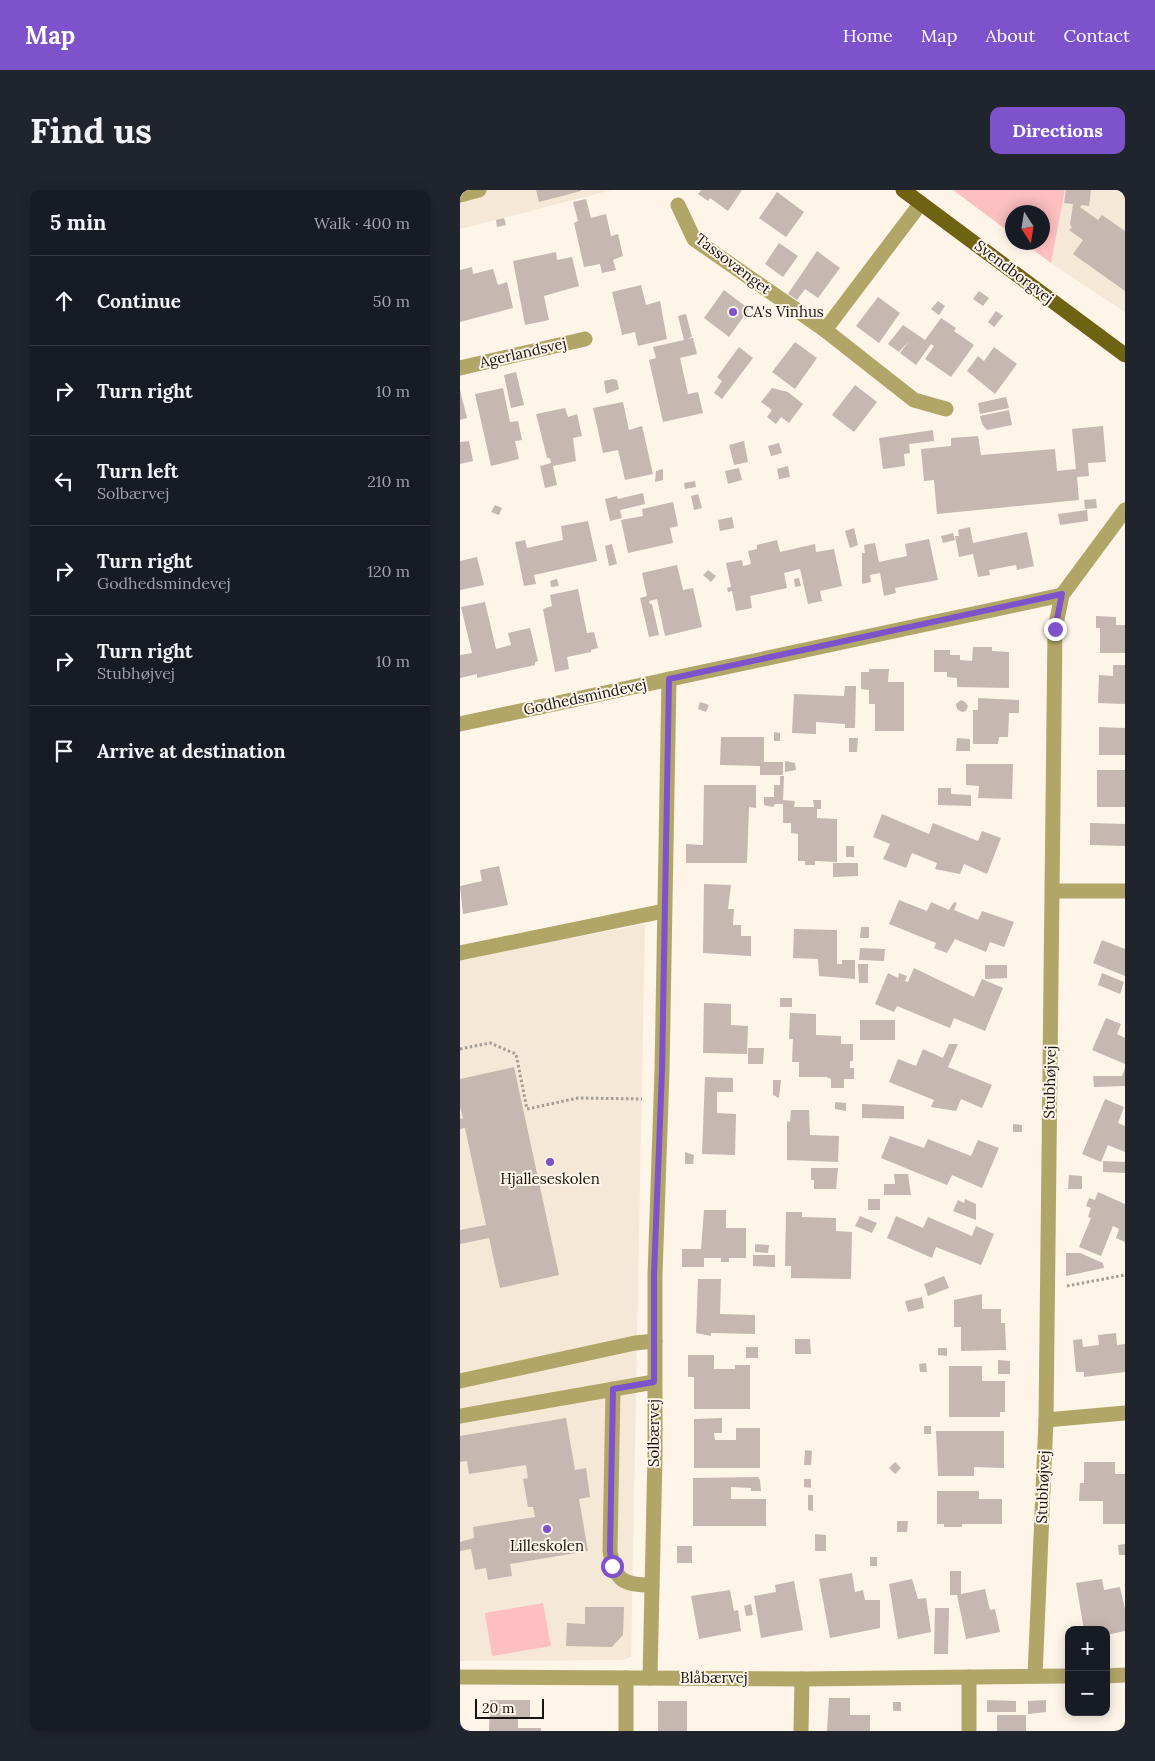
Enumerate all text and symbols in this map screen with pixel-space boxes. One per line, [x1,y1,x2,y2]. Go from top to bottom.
text: Map [25,20,75,51]
text: Home [843,24,893,47]
text: Map [921,24,957,47]
text: About [985,24,1035,47]
text: Contact [1063,24,1130,47]
button: Directions [990,107,1125,154]
text: Find us [30,108,152,153]
north arrow [1005,205,1050,250]
text: 5 min [50,209,106,236]
text: Walk · 400 m [314,213,410,233]
street label: Tassovænget [692,229,775,298]
street label: Svendborgvej [971,236,1058,307]
icon: ahead [50,287,78,315]
text: Continue [97,289,181,313]
text: 50 m [373,291,410,311]
place label: CA's Vinhus [743,302,824,321]
marker: CA's Vinhus [727,306,739,318]
street label: Agerlandsvej [477,333,568,372]
icon: right [50,377,78,405]
text: Turn right [97,379,193,403]
text: 10 m [376,381,410,401]
text: Turn left [97,459,178,483]
icon: left [50,467,78,495]
text: 210 m [367,471,410,491]
text: Solbærvej [97,483,169,503]
text: Turn right [97,549,193,573]
icon: right [50,557,78,585]
text: 120 m [367,561,410,581]
text: Godhedsmindevej [97,573,231,593]
route end [1044,618,1067,641]
text: Turn right [97,639,193,663]
icon: right [50,647,78,675]
text: 10 m [376,651,410,671]
text: Stubhøjvej [97,663,175,683]
street label: Godhedsmindevej [522,674,648,719]
icon: arrive [50,737,78,765]
text: Arrive at destination [97,739,286,763]
street label: Stubhøjvej [1039,1045,1060,1119]
marker: Hjalleseskolen [544,1156,556,1168]
place label: Hjalleseskolen [500,1169,600,1188]
street label: Solbærvej [644,1399,663,1467]
street label: Stubhøjvej [1032,1450,1053,1524]
marker: Lilleskolen [541,1523,553,1535]
place label: Lilleskolen [510,1536,584,1555]
route start [601,1555,624,1578]
map controls [1065,1626,1110,1716]
button: + [1065,1626,1110,1671]
street label: Blåbærvej [680,1668,748,1687]
button: − [1065,1671,1110,1716]
scale bar [475,1696,544,1719]
text: 20 m [482,1699,514,1717]

